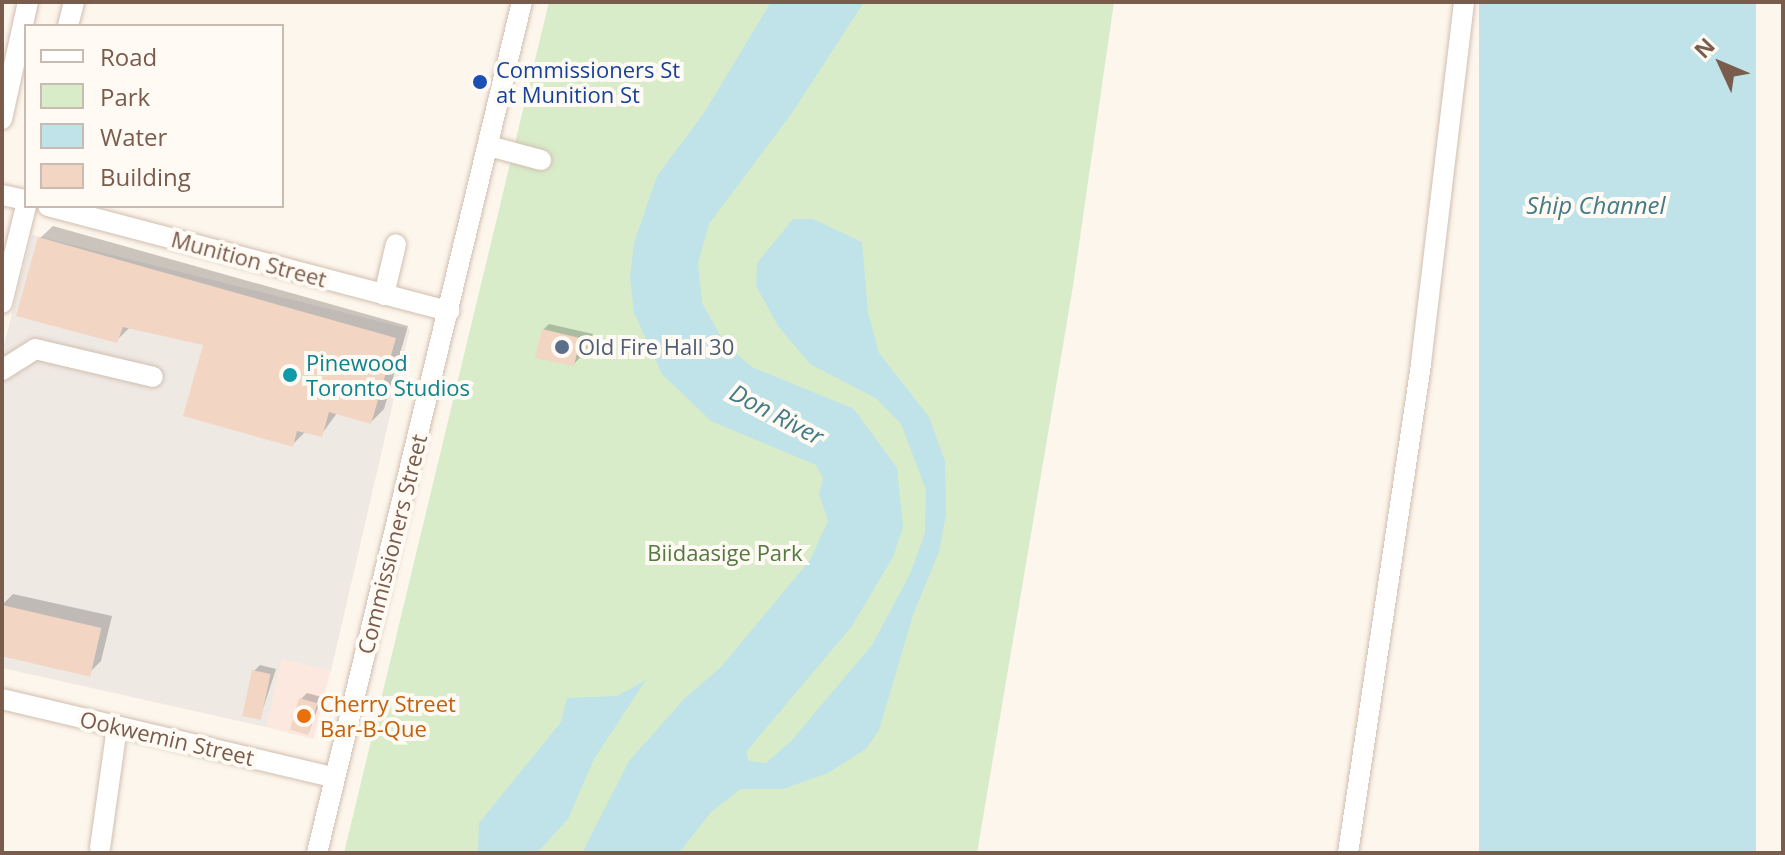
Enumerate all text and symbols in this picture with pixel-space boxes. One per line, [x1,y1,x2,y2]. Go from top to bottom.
legend [24,24,284,208]
north arrow [1681,24,1761,104]
text: N [1687,30,1721,64]
text: Road [100,40,157,73]
place label: Commissioners St at Munition St [496,56,680,108]
marker: Commissioners St at Munition St [471,73,489,91]
text: Park [100,80,150,113]
text: Water [100,120,167,153]
text: Building [100,160,191,193]
water label: Ship Channel [1526,191,1666,219]
street label: Munition Street [168,226,330,292]
place label: Old Fire Hall 30 [578,334,734,360]
marker: Old Fire Hall 30 [553,338,571,356]
place label: Pinewood Toronto Studios [306,349,470,400]
marker: Pinewood Toronto Studios [281,366,299,384]
water label: Don River [725,377,829,451]
street label: Commissioners Street [352,431,432,657]
park label: Biidaasige Park [647,540,803,566]
place label: Cherry Street Bar-B-Que [320,690,456,742]
street label: Ookwemin Street [77,705,257,771]
marker: Cherry Street Bar-B-Que [295,707,313,725]

